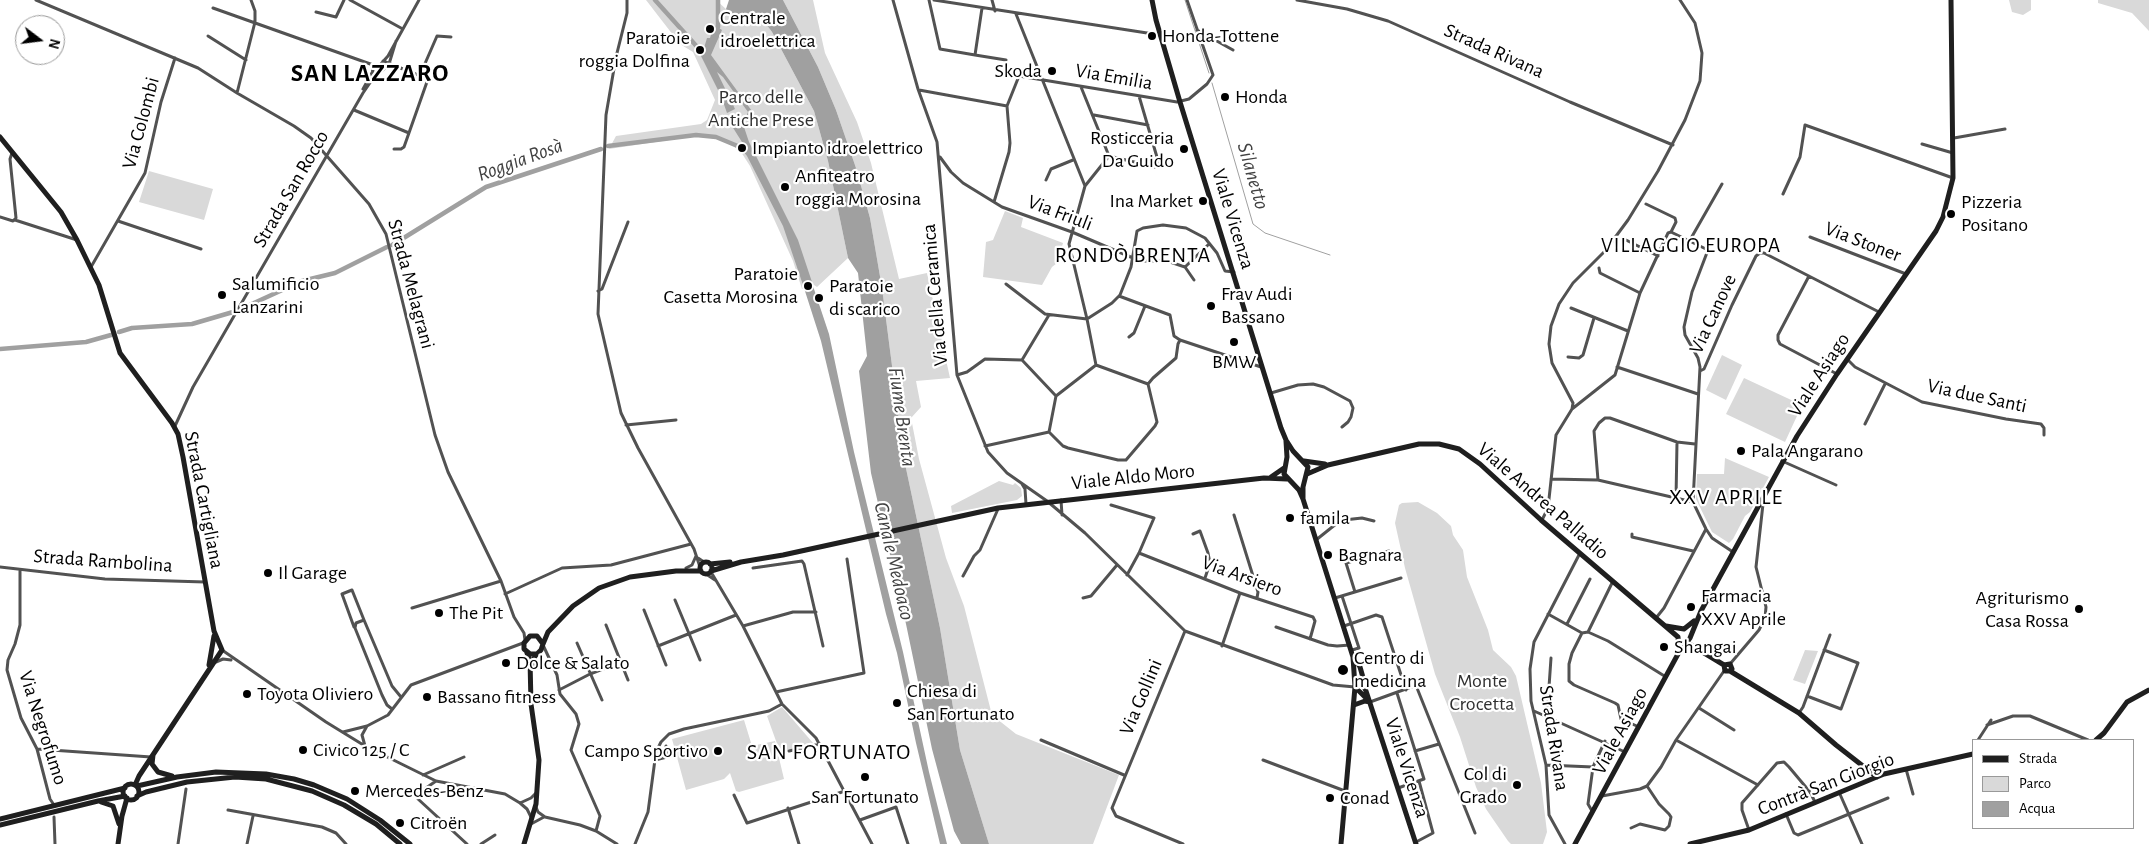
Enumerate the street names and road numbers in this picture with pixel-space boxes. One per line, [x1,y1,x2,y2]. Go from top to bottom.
street label: Strada Rivana [1440,18,1548,84]
street label: Via Emilia [1074,58,1154,96]
street label: Via Colombi [117,74,165,172]
street label: Strada San Rocco [248,126,334,252]
street label: Viale Vicenza [1206,166,1260,272]
street label: Via Friuli [1024,190,1096,236]
street label: Via Stoner [1821,216,1905,268]
street label: Strada Melagrani [382,217,440,351]
street label: Via della Ceramica [917,223,953,367]
street label: Via Canove [1684,270,1742,358]
street label: Viale Asiago [1783,328,1855,422]
street label: Via due Santi [1925,374,2029,418]
street label: Strada Cartigliana [179,429,229,571]
street label: Viale Andrea Palladio [1472,437,1614,565]
street label: Viale Aldo Moro [1070,459,1196,495]
street label: Strada Rambolina [33,544,173,578]
street label: Via Arsiero [1198,550,1286,602]
street label: Via Gollini [1114,656,1168,738]
street label: Via Negrofumo [13,668,73,788]
street label: Strada Rivana [1534,683,1574,793]
street label: Viale Asiago [1587,683,1653,779]
street label: Viale Vicenza [1380,715,1434,821]
street label: Contrà San Giorgio [1754,747,1898,821]

